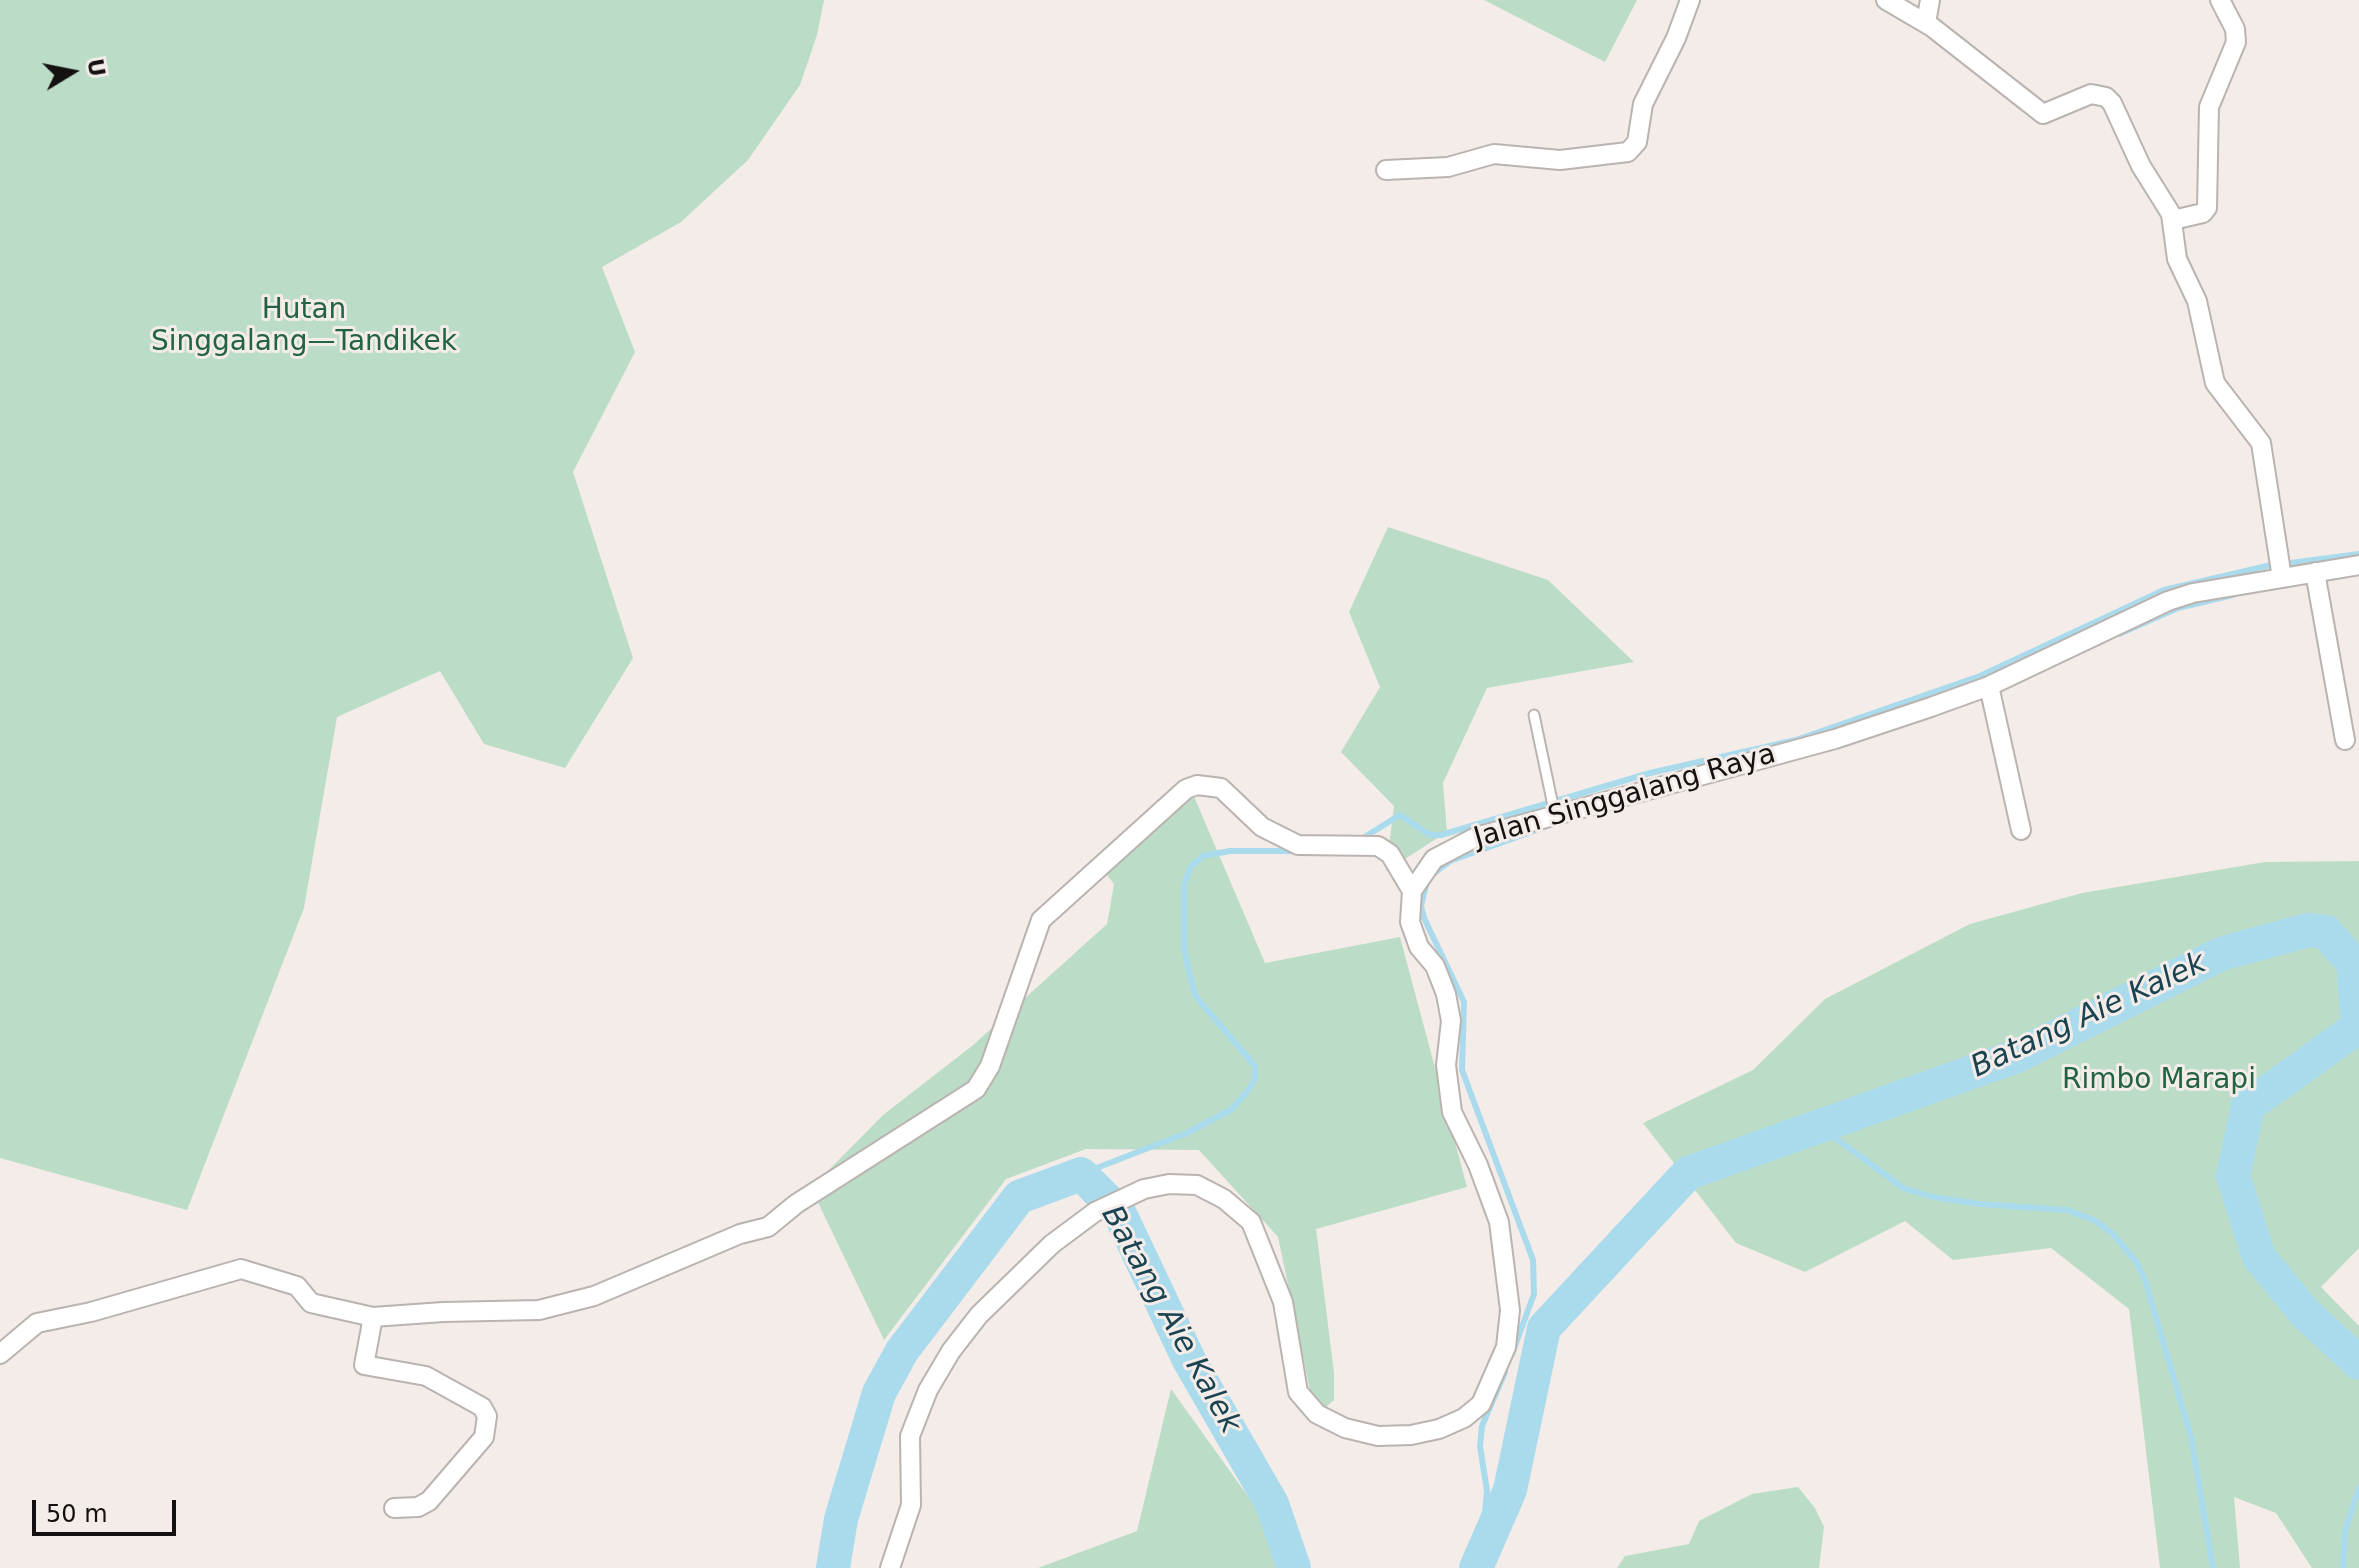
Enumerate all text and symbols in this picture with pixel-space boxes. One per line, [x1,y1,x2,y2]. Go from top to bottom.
north arrow [32,32,112,112]
text: U [82,57,110,79]
park label: Hutan Singgalang—Tandikek [151,294,457,360]
street label: Jalan Singgalang Raya [1470,738,1780,856]
water label: Batang Aie Kalek [1966,946,2212,1086]
park label: Rimbo Marapi [2062,1064,2256,1098]
water label: Batang Aie Kalek [1093,1200,1247,1440]
scale bar [36,1484,180,1534]
text: 50 m [46,1500,108,1528]

